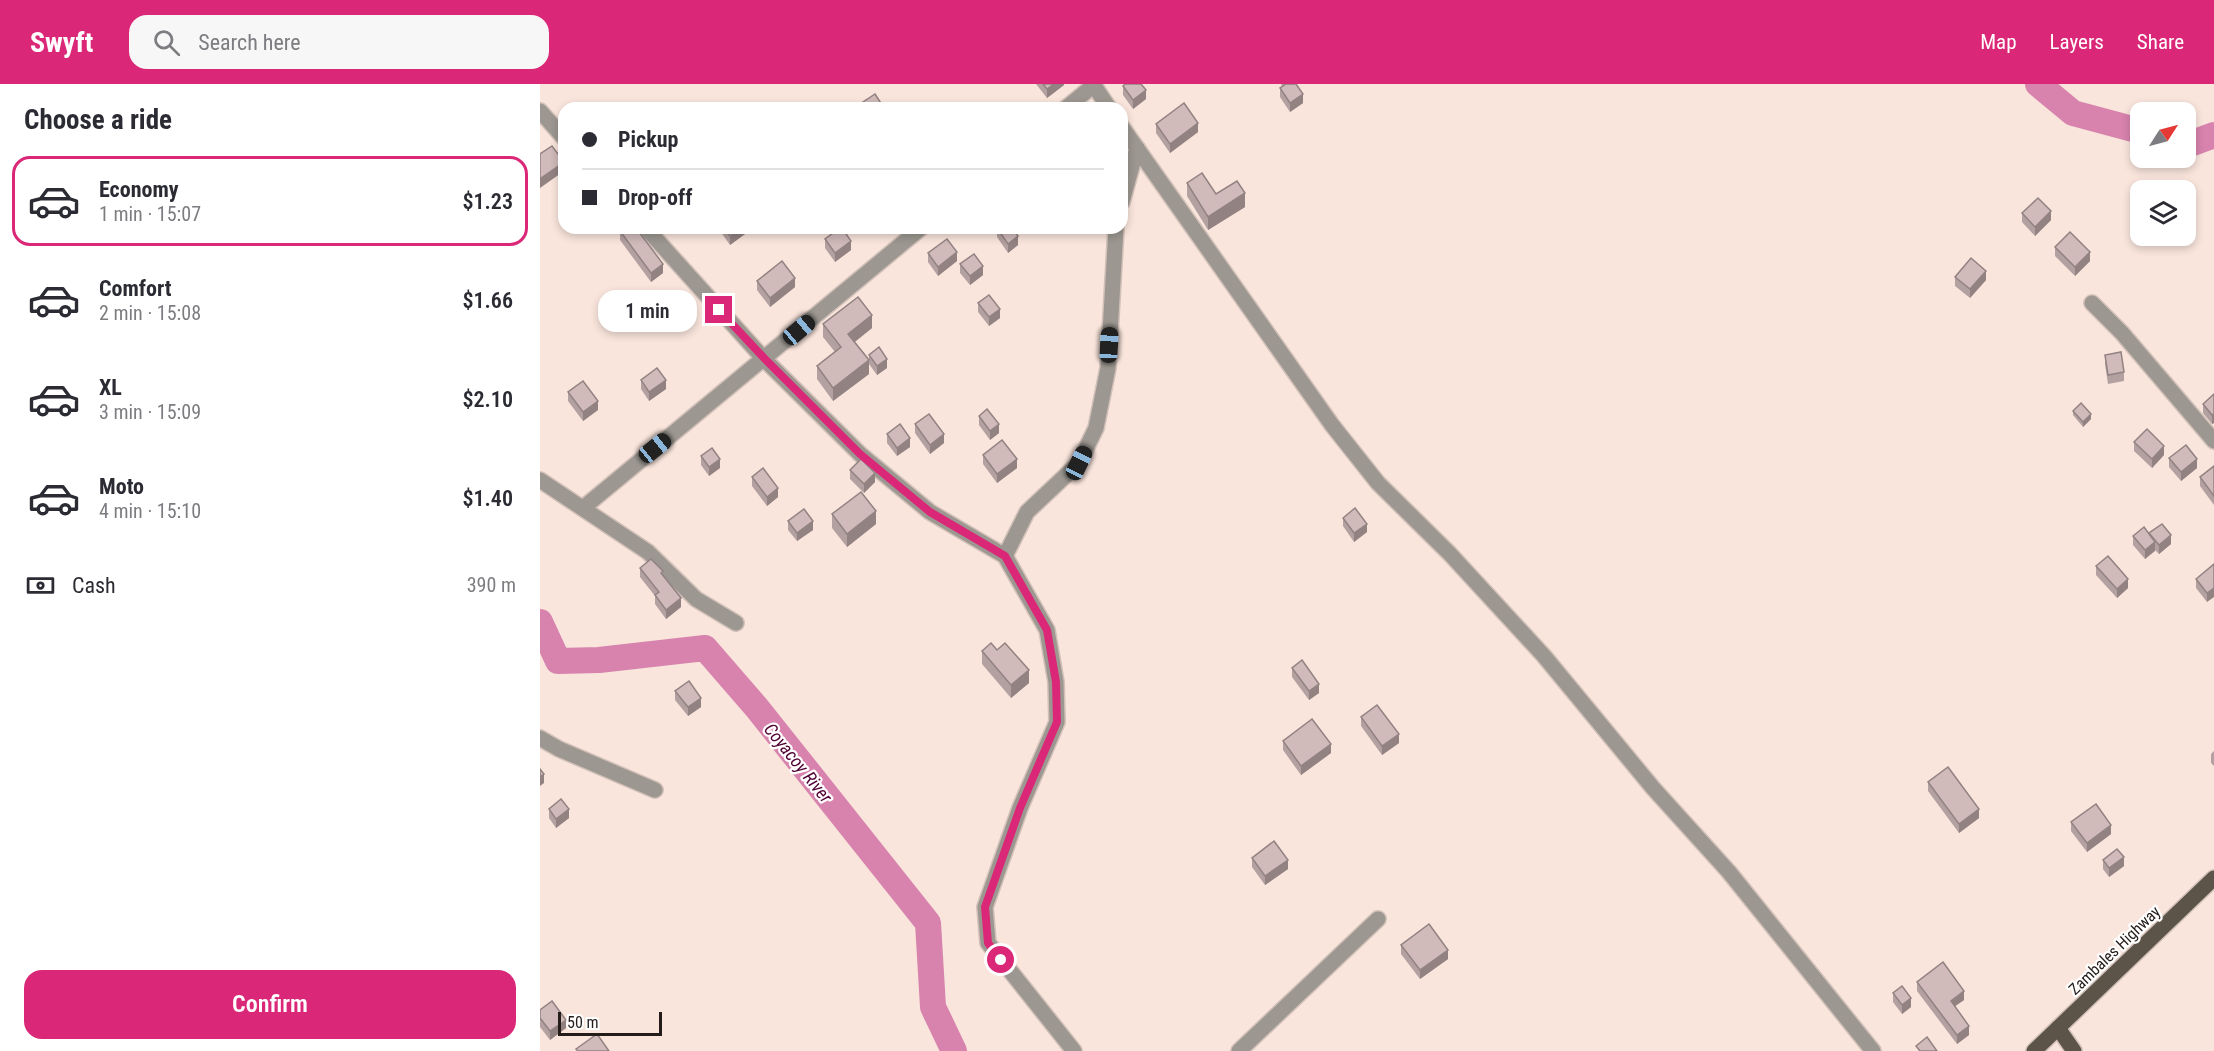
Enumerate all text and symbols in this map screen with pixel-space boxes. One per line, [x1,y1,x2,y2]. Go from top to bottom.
search box [129,15,549,69]
text: Swyft [30,26,93,59]
icon: search [150,26,183,59]
text: Search here [198,30,301,55]
text: Map [1980,30,2017,54]
text: Layers [2050,30,2104,54]
text: Share [2137,30,2184,54]
north arrow [2130,102,2196,168]
map controls [2130,102,2196,246]
text: Choose a ride [24,104,172,136]
text: Pickup [618,127,678,152]
icon: car [27,174,81,228]
text: Economy [99,177,179,202]
button: layers [2130,180,2196,246]
text: Drop-off [618,185,692,210]
text: $1.23 [462,189,513,214]
text: 1 min · 15:07 [99,202,201,226]
icon: car [27,273,81,327]
text: Comfort [99,276,172,301]
text: $1.66 [462,288,513,313]
callout: 1 min [599,289,698,331]
route end [705,296,732,323]
text: 1 min [625,299,670,323]
text: 2 min · 15:08 [99,301,201,325]
car [779,312,819,348]
car [1099,327,1119,363]
icon: car [27,372,81,426]
text: XL [99,375,122,400]
text: $2.10 [462,387,513,412]
text: 3 min · 15:09 [99,400,201,424]
car [635,430,675,466]
car [1063,443,1095,483]
icon: car [27,471,81,525]
text: Moto [99,474,144,499]
text: $1.40 [462,486,513,511]
text: 4 min · 15:10 [99,499,201,523]
icon: cash [24,569,57,602]
text: Cash [72,573,116,598]
text: 390 m [467,573,516,597]
water label: Coyacoy River [760,719,837,807]
street label: Zambales Highway [2065,902,2164,999]
route start [987,946,1014,973]
button: Confirm [24,970,516,1039]
scale bar [558,1009,662,1036]
text: 50 m [567,1013,599,1032]

